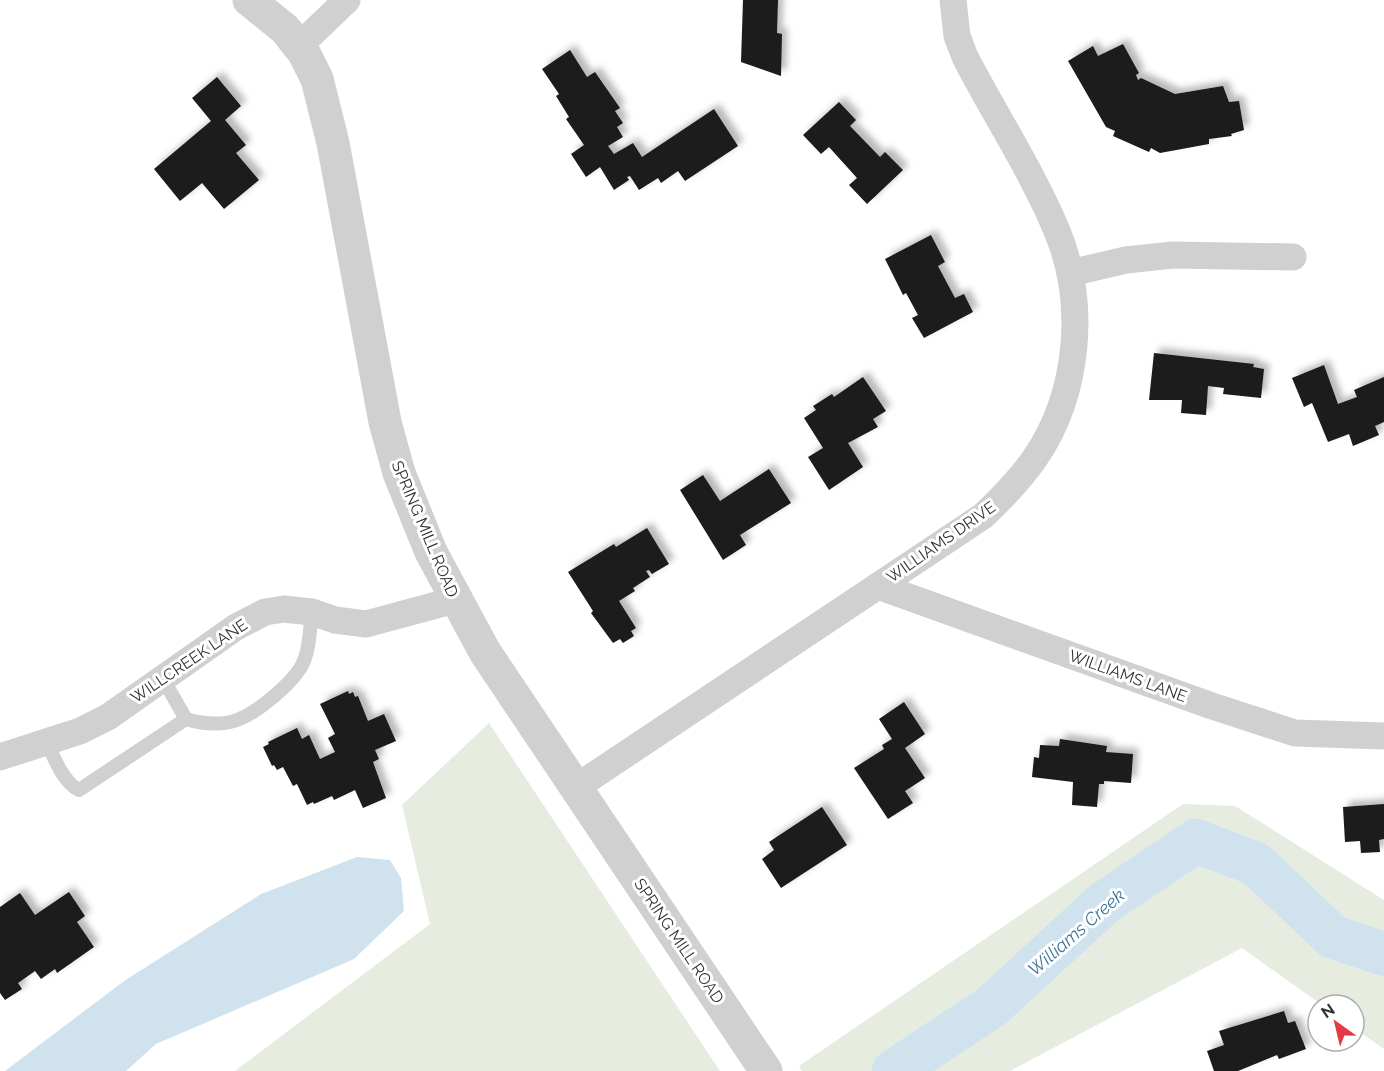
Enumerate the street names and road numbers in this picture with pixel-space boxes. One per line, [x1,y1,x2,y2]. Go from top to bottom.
street label: SPRING MILL ROAD [388,458,462,600]
street label: WILLIAMS DRIVE [883,497,999,587]
street label: WILLCREEK LANE [127,615,251,707]
street label: WILLIAMS LANE [1066,646,1190,706]
street label: SPRING MILL ROAD [630,875,728,1007]

